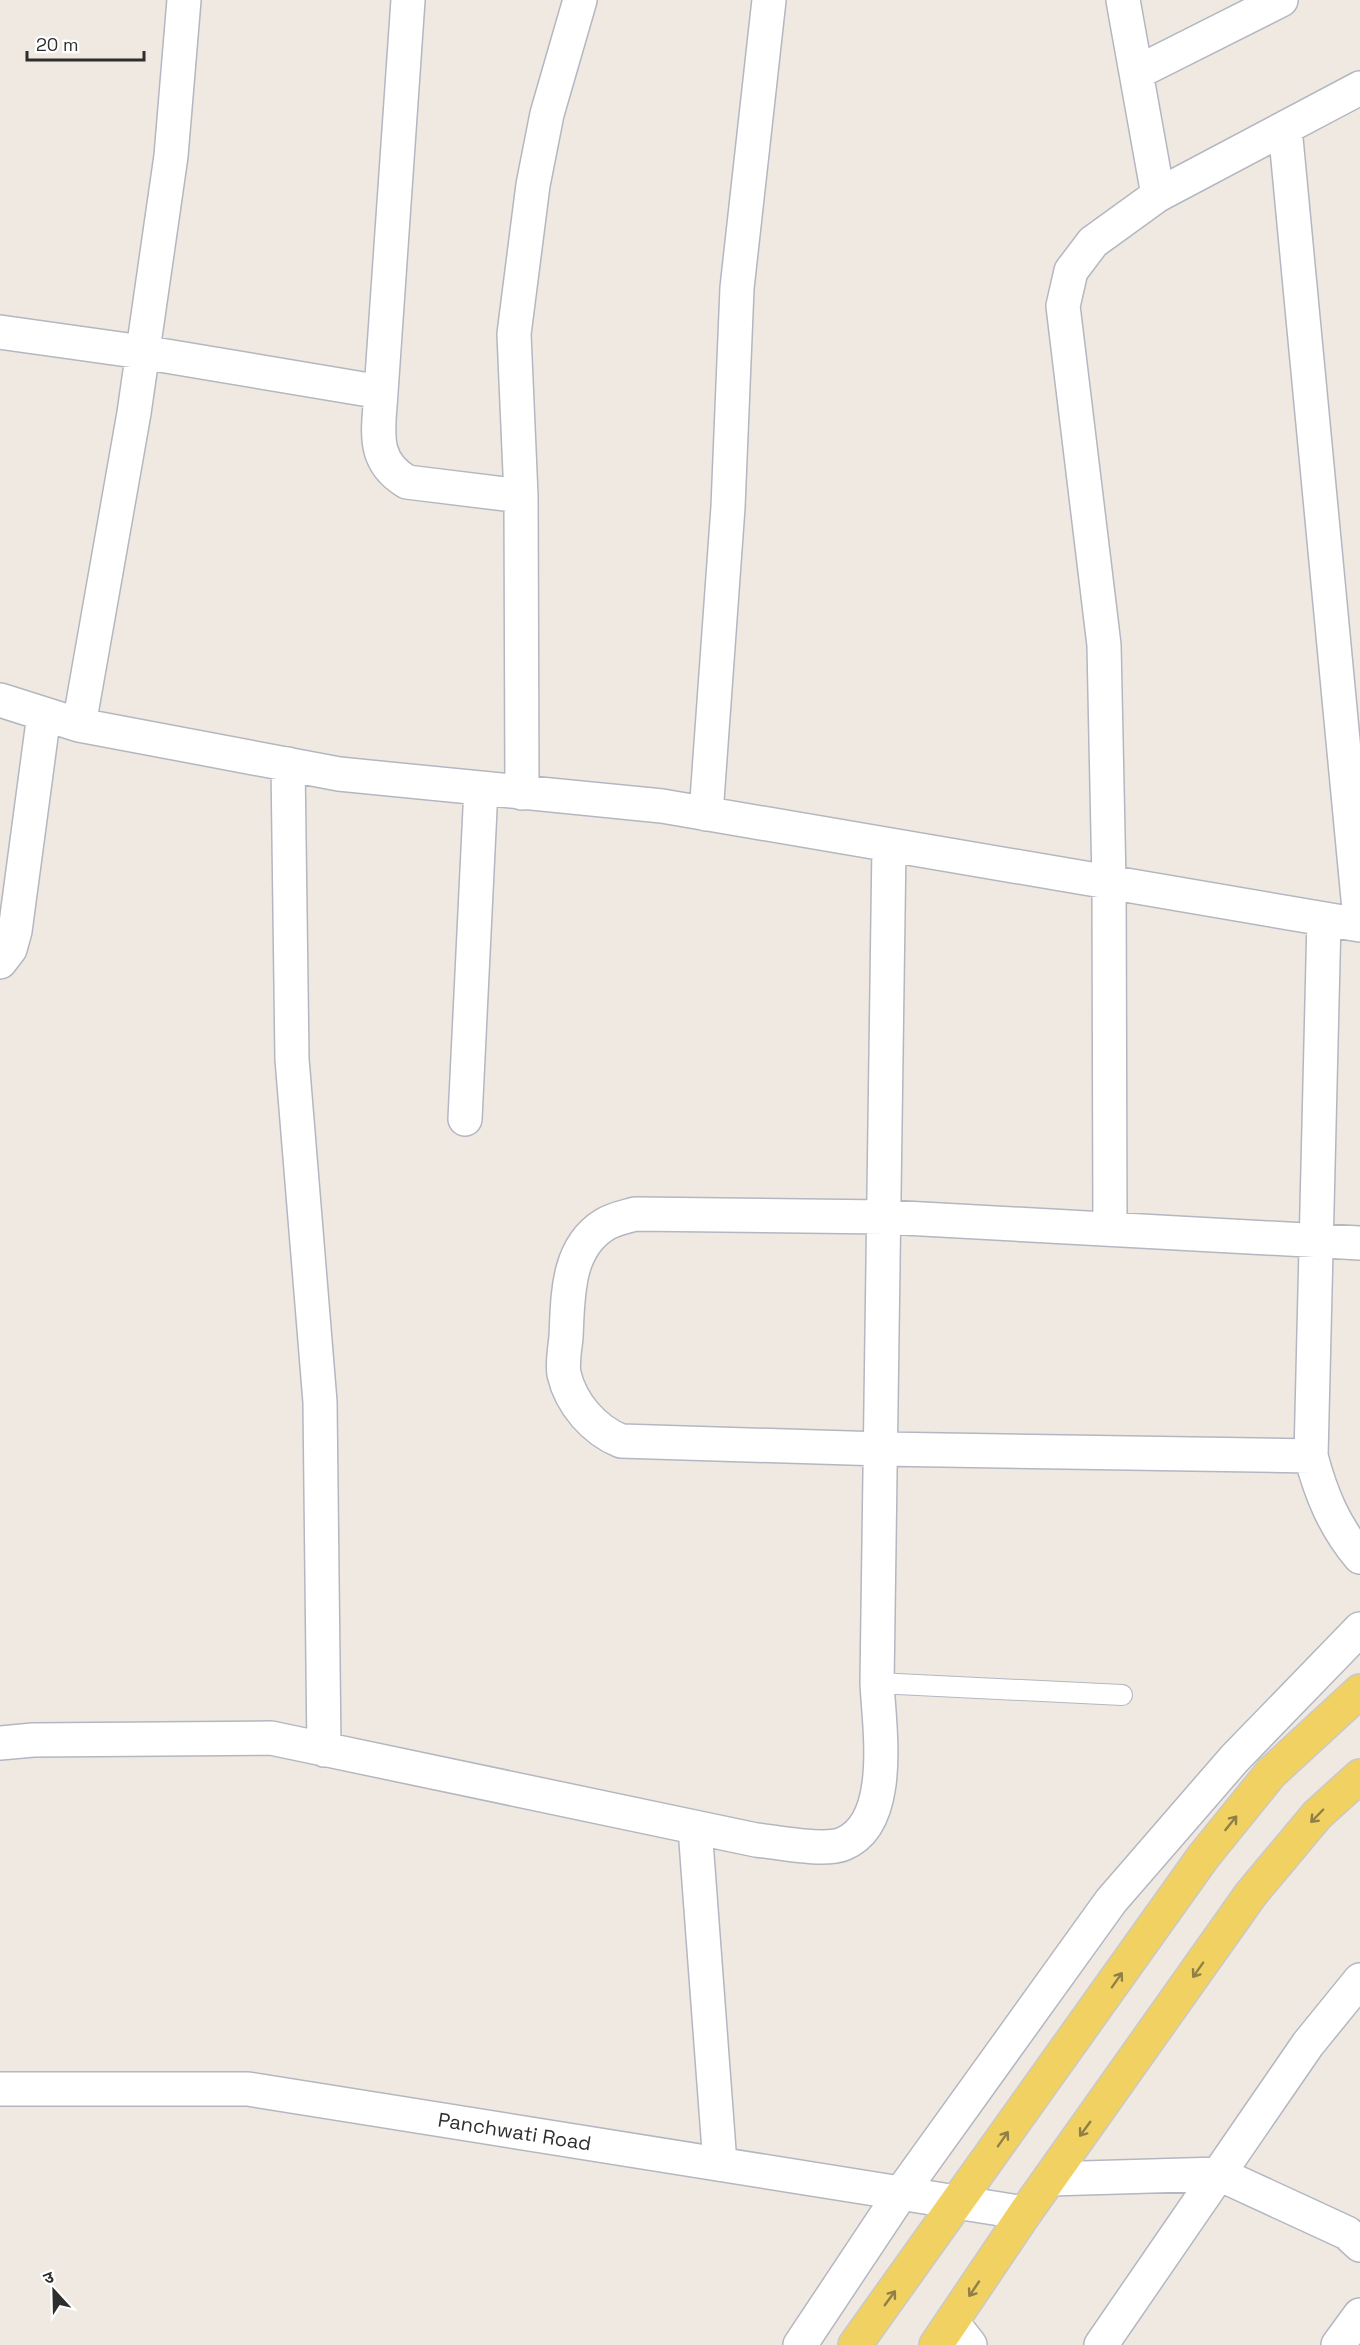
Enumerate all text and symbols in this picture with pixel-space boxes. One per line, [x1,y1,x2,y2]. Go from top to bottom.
scale bar [27,24,144,62]
text: 20 m [36,33,79,56]
one-way arrow [1310,1808,1324,1823]
one-way arrow [1224,1815,1237,1831]
one-way arrow [1192,1962,1204,1978]
one-way arrow [1110,1973,1123,1989]
street label: Panchwati Road [436,2107,593,2157]
one-way arrow [1079,2121,1092,2137]
one-way arrow [997,2132,1009,2148]
north arrow [24,2261,84,2321]
text: उ [40,2266,57,2289]
one-way arrow [968,2280,980,2297]
one-way arrow [883,2290,896,2306]

